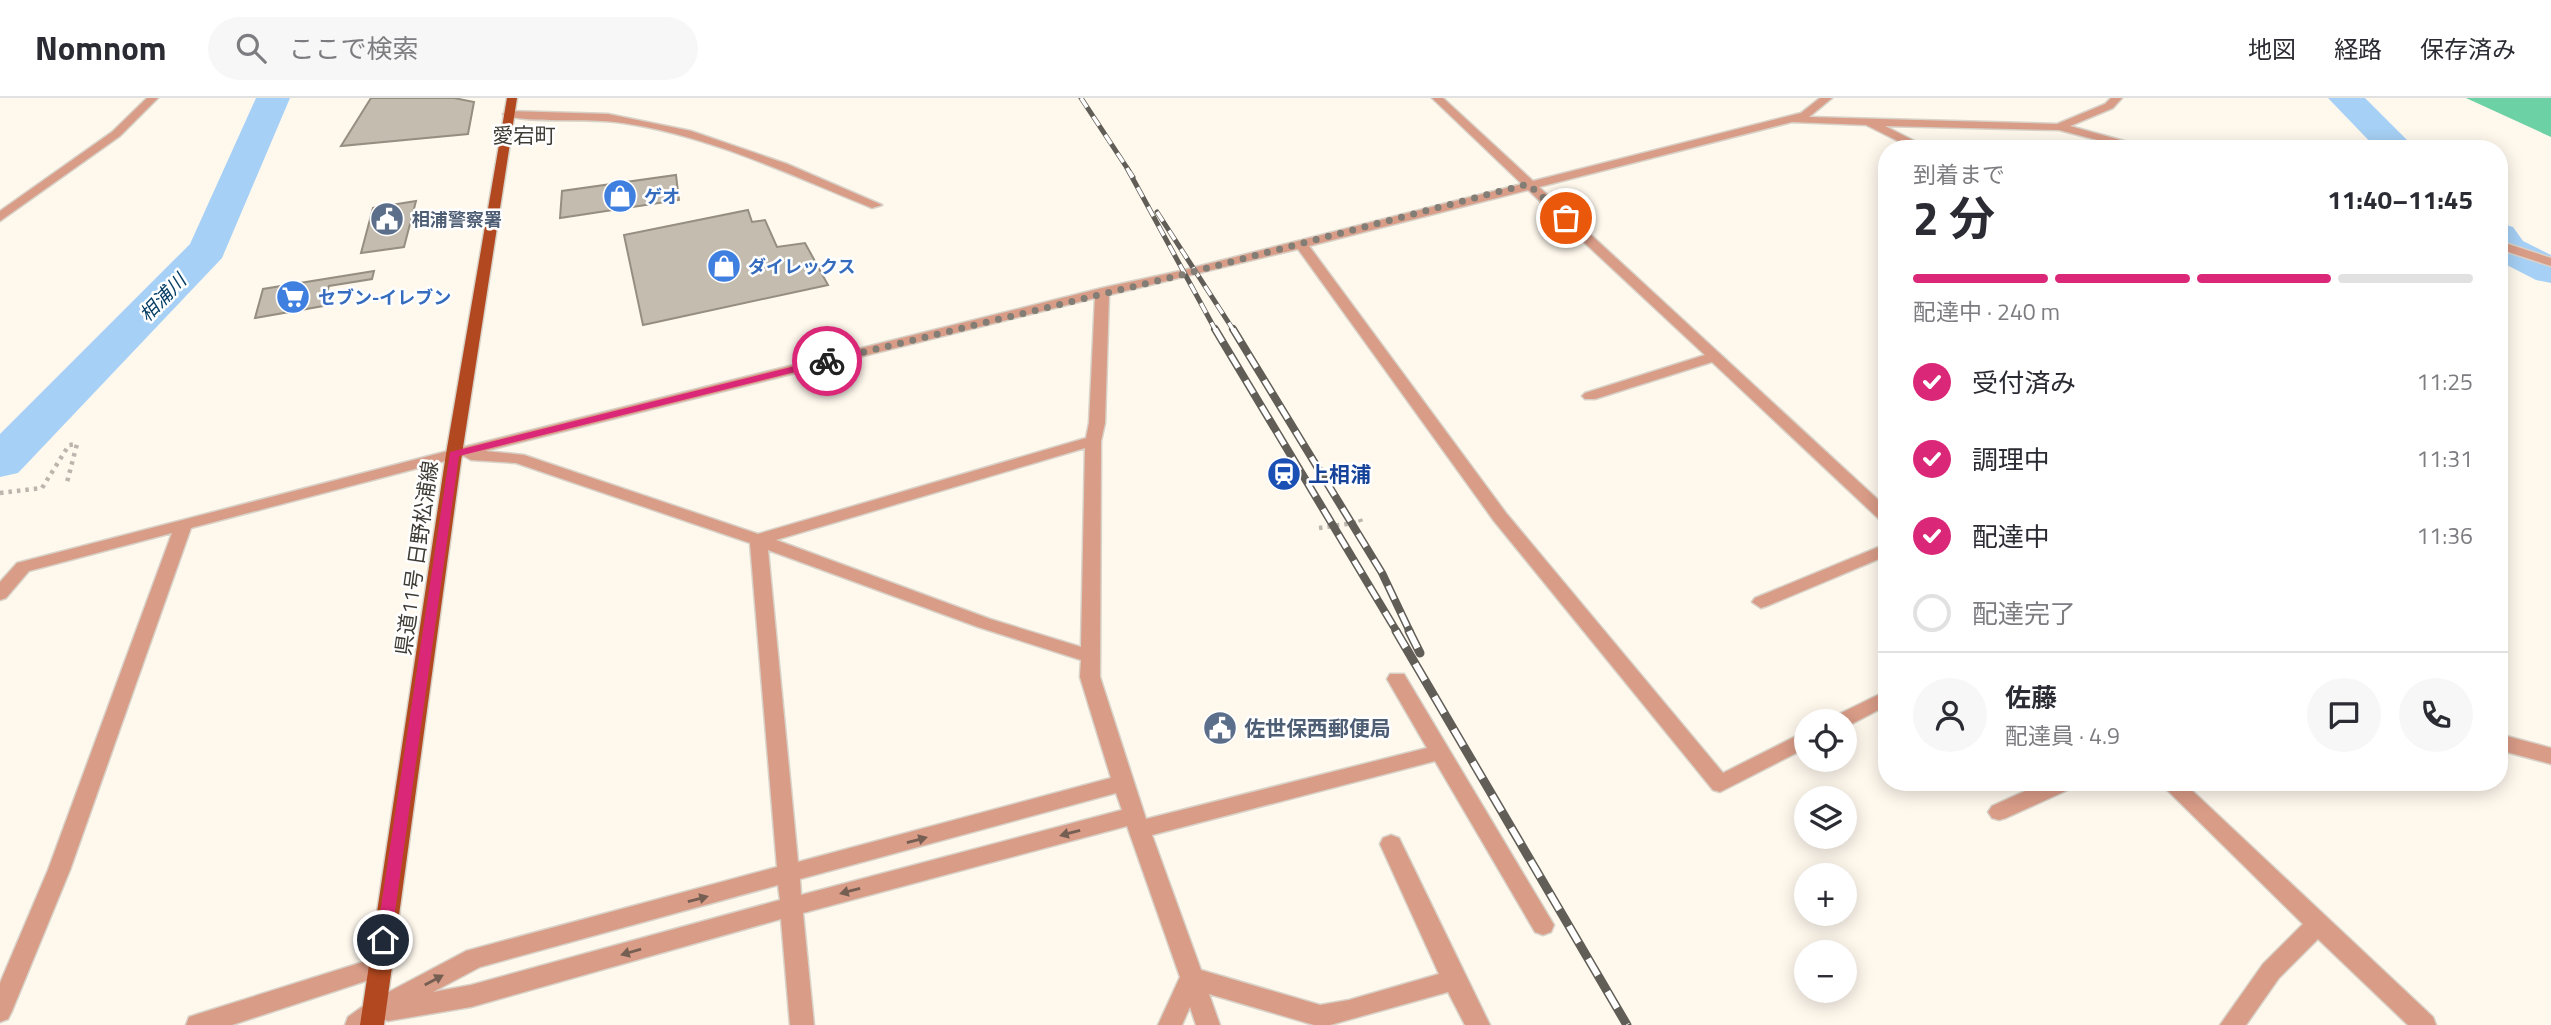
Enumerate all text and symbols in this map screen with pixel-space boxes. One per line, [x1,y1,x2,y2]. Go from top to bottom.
search box [208,17,698,80]
text: Nomnom [35,23,166,73]
icon: search [232,29,270,67]
text: ここで検索 [288,29,418,68]
text: 地図 [2248,31,2296,67]
text: 経路 [2334,31,2382,67]
text: 保存済み [2420,31,2516,67]
district label: 愛宕町 [493,119,556,151]
text: 到着まで [1913,157,2005,192]
shop icon: ゲオ [601,177,639,215]
text: 11:40–11:45 [2327,180,2473,219]
place label: ゲオ [644,183,680,210]
text: 2 分 [1913,183,1995,253]
pin [1536,188,1596,248]
icon: bag [1547,199,1585,237]
public building icon: 相浦警察署 [368,200,406,238]
place label: 相浦警察署 [412,206,502,233]
shop icon: ダイレックス [705,247,743,285]
place label: ダイレックス [748,253,855,280]
water label: 相浦川 [132,265,194,328]
supermarket icon: セブン-イレブン [274,278,312,316]
place label: セブン-イレブン [318,284,451,311]
text: 配達中 · 240 m [1913,294,2060,329]
courier [792,326,862,396]
icon: bike [808,342,846,380]
icon: check [1913,363,1951,401]
text: 受付済み [1972,363,2076,402]
text: 11:25 [2416,364,2473,399]
icon: check [1913,440,1951,478]
text: 調理中 [1972,440,2050,479]
text: 11:31 [2416,441,2473,476]
station icon: 上相浦 [1265,455,1303,493]
place label: 上相浦 [1308,458,1371,490]
street label: 県道11号 日野松浦線 [387,459,445,657]
icon: check [1913,517,1951,555]
text: 配達中 [1972,517,2050,556]
text: 11:36 [2416,518,2473,553]
text: 配達完了 [1972,594,2076,633]
button: person [1913,678,1987,752]
text: 佐藤 [2005,678,2057,717]
button: chat [2307,678,2381,752]
button: phone [2399,678,2473,752]
public building icon: 佐世保西郵便局 [1201,709,1239,747]
map controls [1794,709,1857,1003]
button: locate [1794,709,1857,772]
place label: 佐世保西郵便局 [1244,712,1391,744]
text: 配達員 · 4.9 [2005,718,2120,753]
button: layers [1794,786,1857,849]
one-way arrow [1059,828,1081,839]
one-way arrow [906,834,928,845]
button: + [1794,863,1857,926]
one-way arrow [839,886,861,897]
one-way arrow [687,893,709,904]
pin [353,910,413,970]
icon: home [364,921,402,959]
button: − [1794,940,1857,1003]
one-way arrow [620,947,641,957]
one-way arrow [424,974,444,985]

